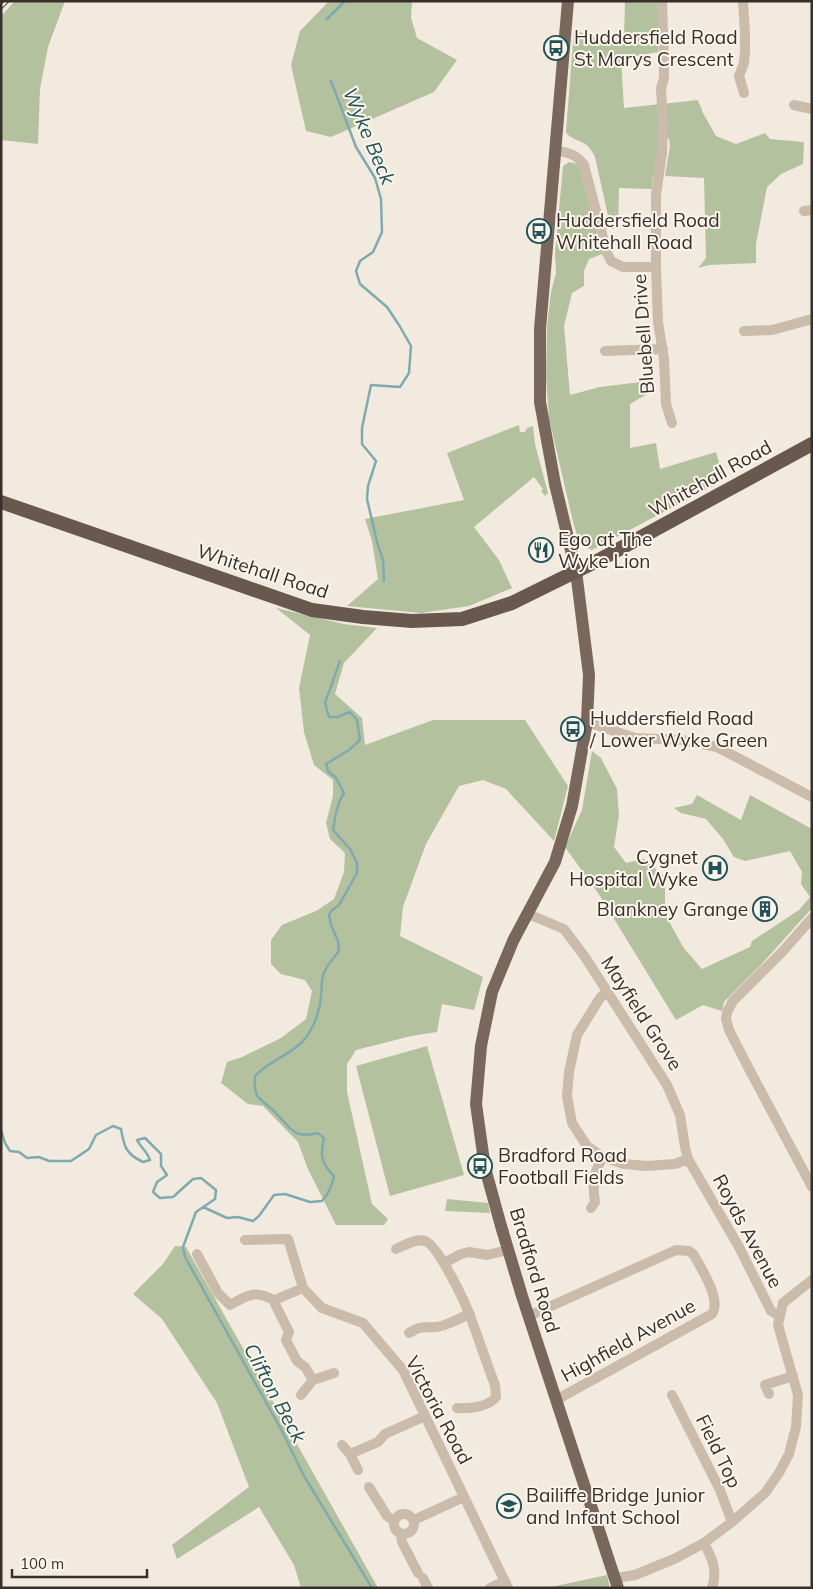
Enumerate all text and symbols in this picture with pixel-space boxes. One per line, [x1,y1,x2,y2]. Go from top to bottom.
place label: Huddersfield Road St Marys Crescent [574,25,738,71]
bus stop icon: Huddersfield Road St Marys Crescent [543,35,569,61]
water label: Wyke Beck [338,83,401,189]
place label: Huddersfield Road Whitehall Road [556,208,720,254]
bus stop icon: Huddersfield Road Whitehall Road [526,218,552,244]
street label: Bluebell Drive [627,273,659,395]
street label: Whitehall Road [644,434,776,522]
place label: Ego at The Wyke Lion [558,527,652,573]
restaurant icon: Ego at The Wyke Lion [528,537,554,563]
street label: Whitehall Road [194,538,332,604]
place label: Huddersfield Road / Lower Wyke Green [589,706,768,752]
bus stop icon: Huddersfield Road / Lower Wyke Green [560,716,586,742]
place label: Cygnet Hospital Wyke [569,845,698,891]
hospital icon: Cygnet Hospital Wyke [702,855,728,881]
building icon: Blankney Grange [752,896,778,922]
place label: Blankney Grange [597,897,748,921]
street label: Mayfield Grove [596,951,688,1075]
place label: Bradford Road Football Fields [498,1143,627,1189]
bus stop icon: Bradford Road Football Fields [467,1153,493,1179]
street label: Royds Avenue [708,1170,788,1292]
street label: Bradford Road [505,1205,565,1335]
street label: Highfield Avenue [557,1293,699,1387]
water label: Clifton Beck [239,1339,312,1448]
street label: Victoria Road [400,1352,478,1468]
street label: Field Top [691,1410,747,1492]
place label: Bailiffe Bridge Junior and Infant School [526,1483,705,1529]
school or university icon: Bailiffe Bridge Junior and Infant School [496,1493,522,1519]
scale bar [12,1546,148,1578]
text: 100 m [20,1554,64,1573]

